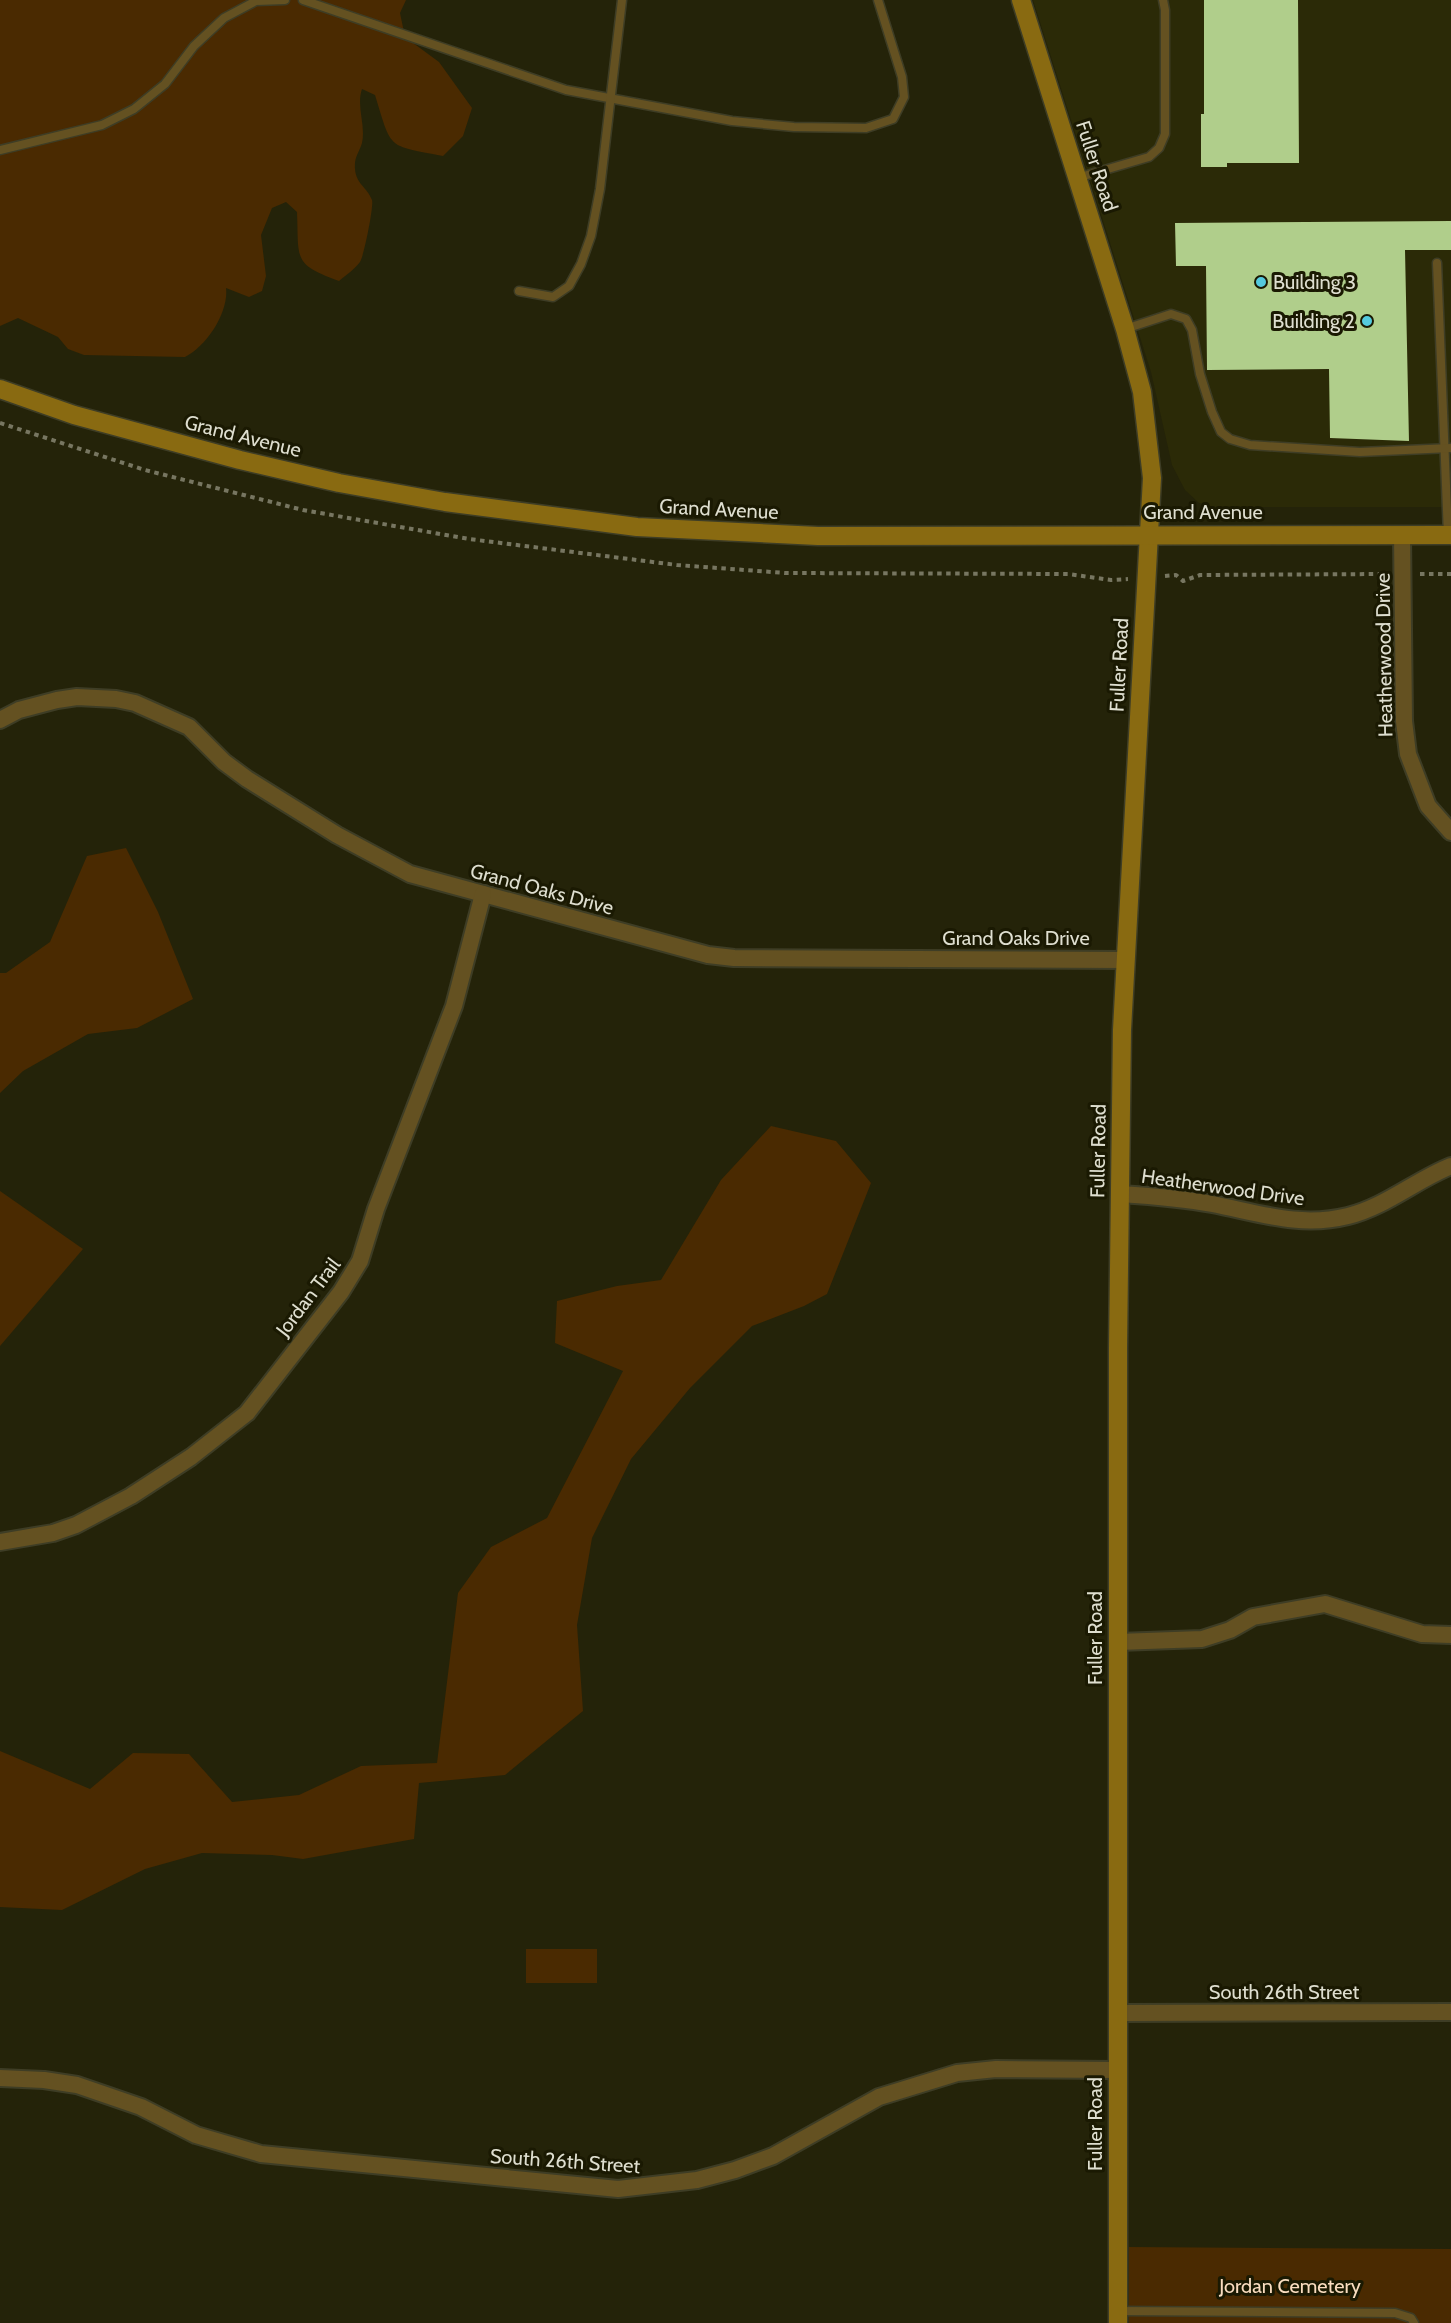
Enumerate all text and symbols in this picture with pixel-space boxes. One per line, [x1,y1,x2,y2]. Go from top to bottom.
street label: Fuller Road [1071,118,1123,214]
place label: Building 3 [1273,270,1356,294]
marker: Building 3 [1254,275,1268,289]
place label: Building 2 [1272,309,1355,333]
marker: Building 2 [1360,314,1374,328]
street label: Grand Avenue [182,410,304,462]
street label: Grand Avenue [659,494,779,524]
street label: Grand Avenue [1143,500,1263,524]
street label: Heatherwood Drive [1371,573,1397,737]
street label: Fuller Road [1105,617,1133,713]
street label: Grand Oaks Drive [468,858,616,920]
street label: Grand Oaks Drive [942,926,1090,950]
street label: Fuller Road [1085,1104,1111,1198]
street label: Heatherwood Drive [1140,1164,1306,1210]
street label: Jordan Trail [270,1253,345,1342]
street label: Fuller Road [1083,1591,1107,1685]
street label: South 26th Street [1209,1980,1360,2004]
street label: Fuller Road [1083,2077,1107,2171]
street label: South 26th Street [489,2144,641,2178]
park label: Jordan Cemetery [1218,2274,1361,2298]

